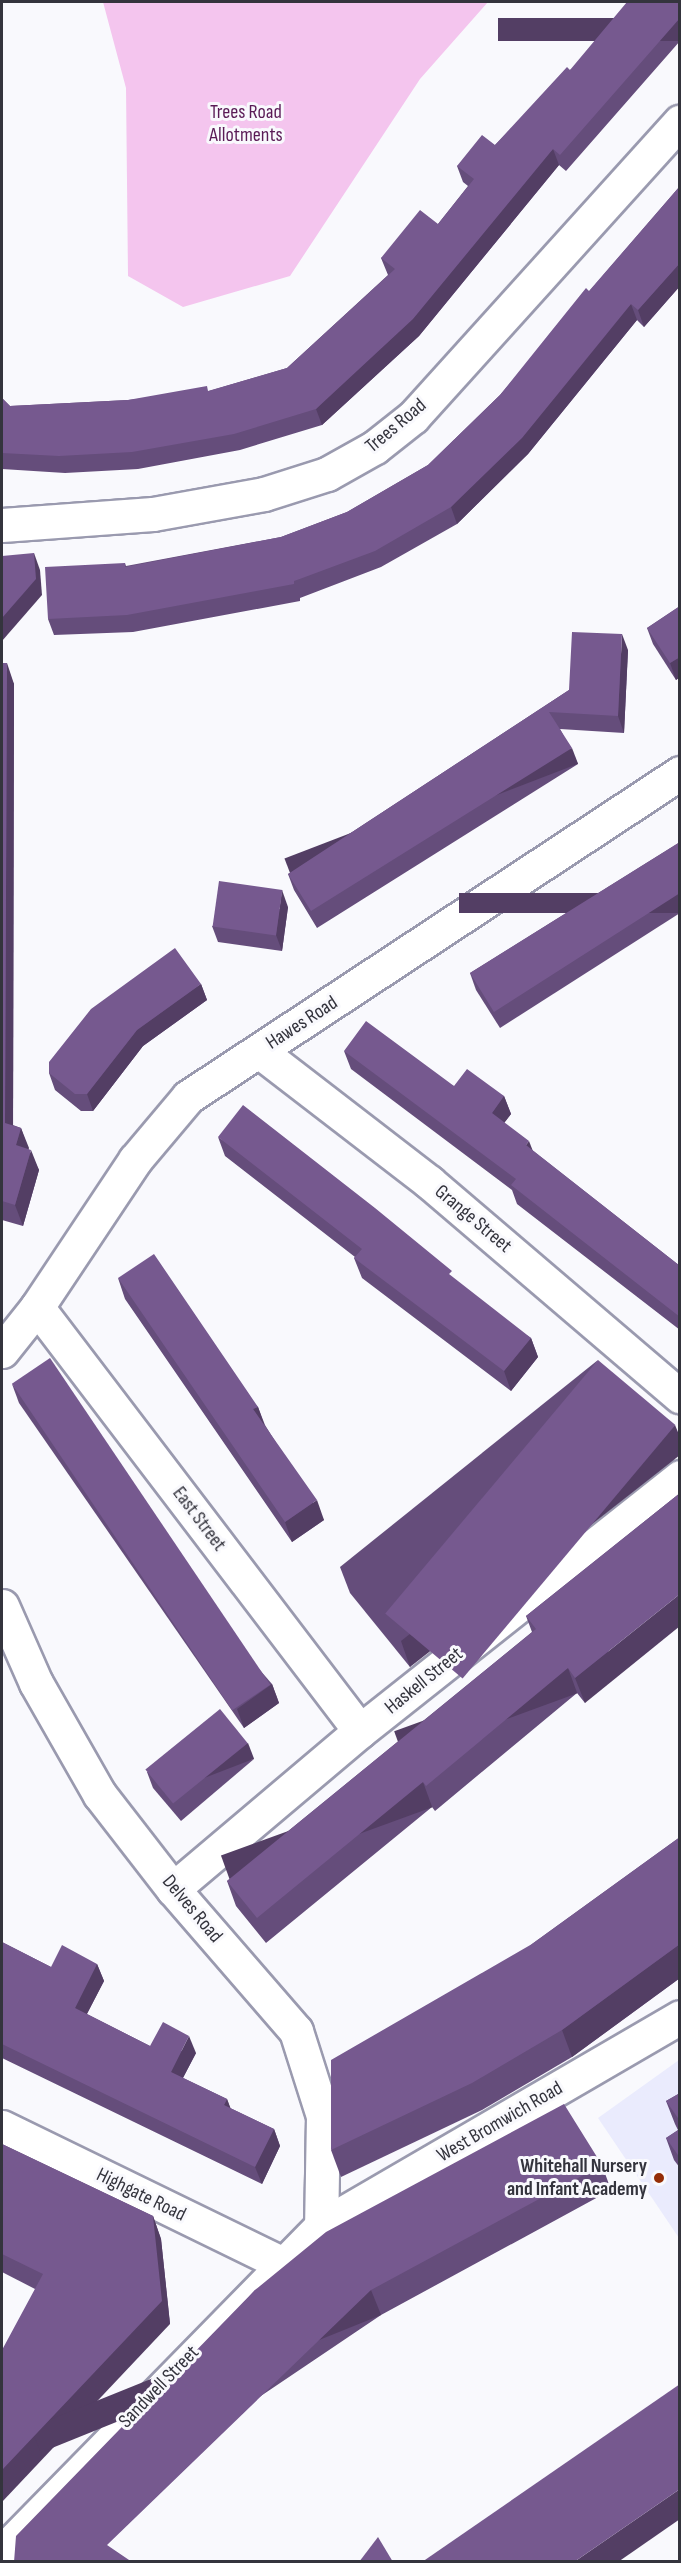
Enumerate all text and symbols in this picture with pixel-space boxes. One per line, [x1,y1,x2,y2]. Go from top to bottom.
park label: Trees Road Allotments [209,101,283,148]
street label: Trees Road [361,394,431,458]
street label: Hawes Road [262,991,342,1055]
street label: Grange Street [430,1180,516,1258]
street label: East Street [167,1482,231,1556]
street label: Haskell Street [380,1642,468,1720]
street label: Delves Road [157,1870,227,1948]
street label: West Bromwich Road [433,2076,567,2168]
place label: Whitehall Nursery and Infant Academy [507,2154,647,2201]
street label: Highgate Road [92,2163,190,2227]
marker: Whitehall Nursery and Infant Academy [652,2171,666,2185]
street label: Sandwell Street [114,2341,204,2433]

